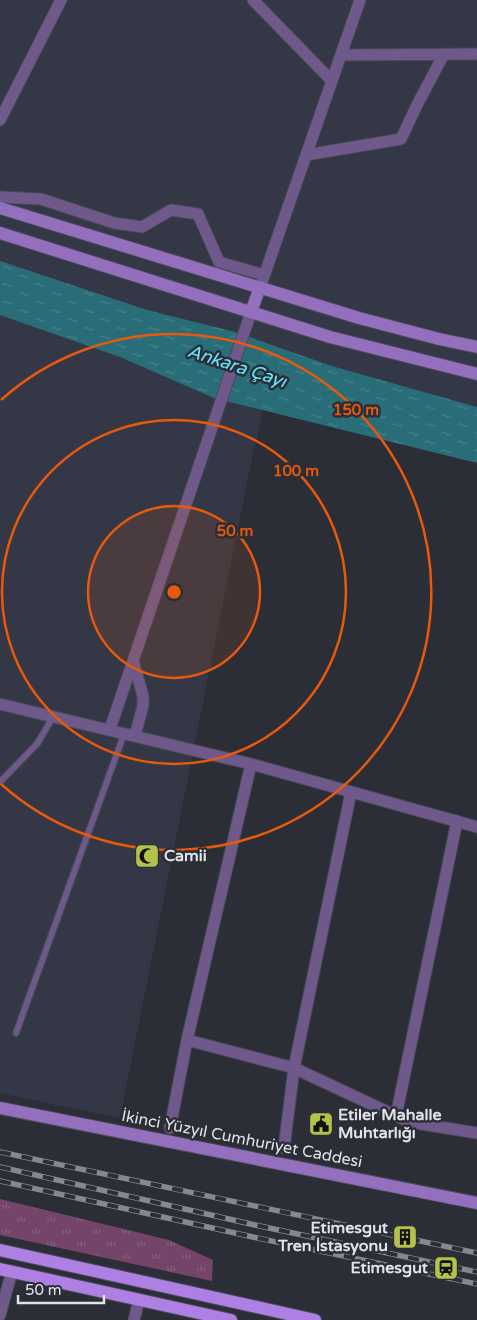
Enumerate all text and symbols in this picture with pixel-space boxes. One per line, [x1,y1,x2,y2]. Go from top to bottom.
water label: Ankara Çayı [185,340,290,393]
text: 150 m [333,401,379,419]
text: 100 m [273,462,319,480]
text: 50 m [217,522,253,540]
centre of rings [165,583,183,601]
mosque icon: Camii [134,843,160,869]
place label: Camii [164,846,207,866]
place label: Etiler Mahalle Muhtarlığı [338,1105,442,1143]
street label: İkinci Yüzyıl Cumhuriyet Caddesi [120,1106,364,1172]
public building icon: Etiler Mahalle Muhtarlığı [308,1111,334,1137]
place label: Etimesgut Tren İstasyonu [277,1218,389,1256]
building icon: Etimesgut Tren İstasyonu [392,1224,418,1250]
station icon: Etimesgut [433,1255,459,1281]
place label: Etimesgut [351,1258,429,1278]
scale bar [18,1272,104,1304]
text: 50 m [25,1281,62,1299]

